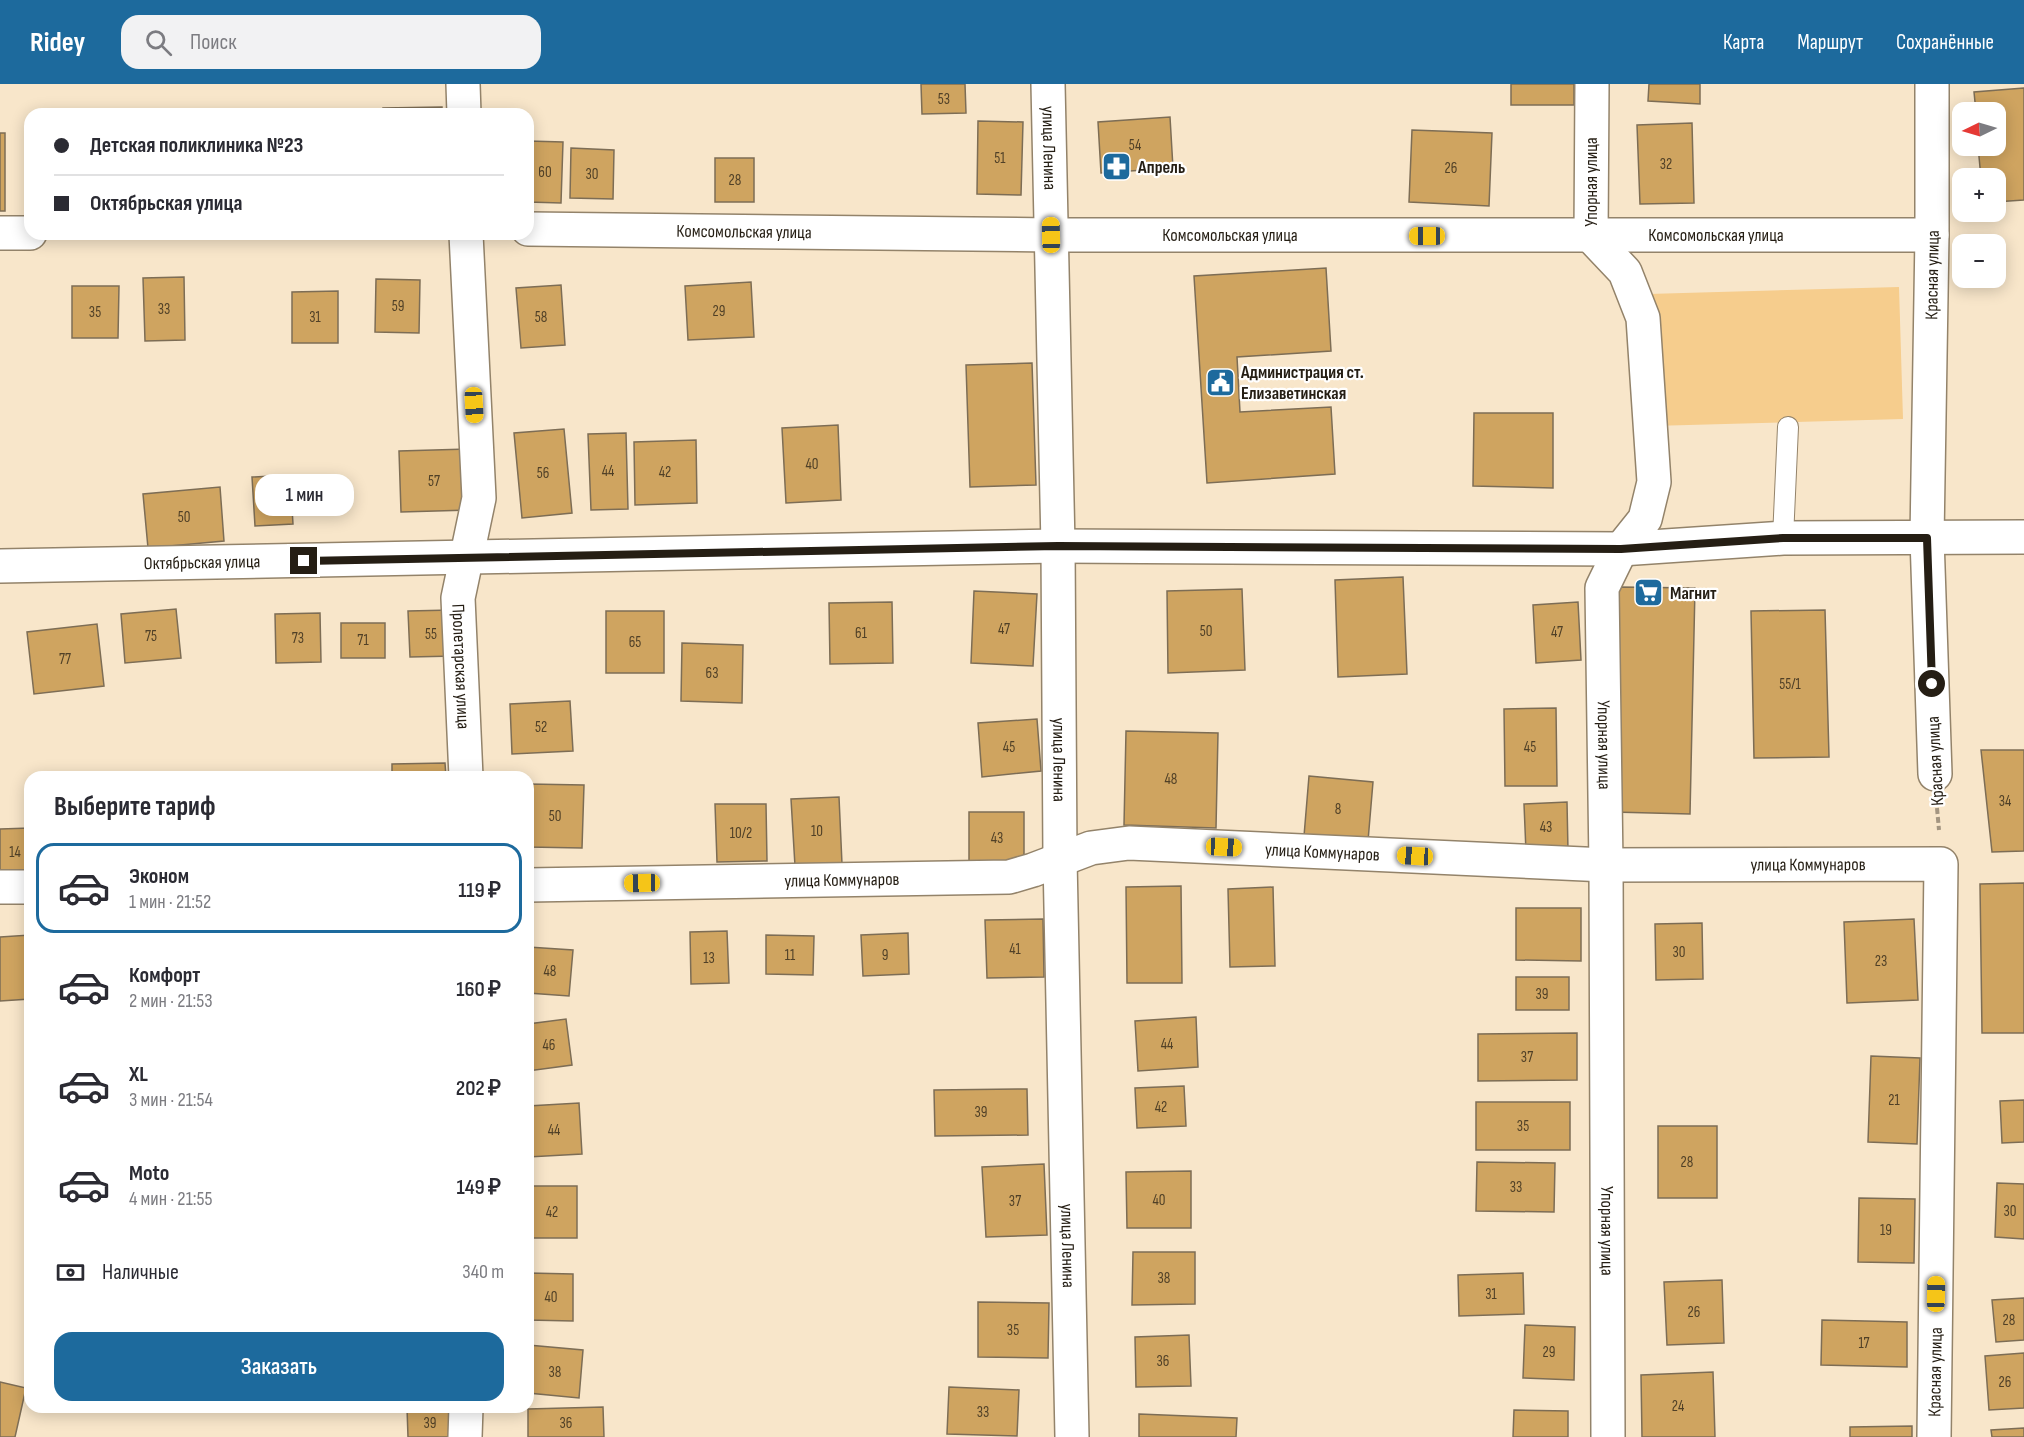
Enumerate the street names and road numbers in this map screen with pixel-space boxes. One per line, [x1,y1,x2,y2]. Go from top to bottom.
street label: улица Ленина [1037,106,1060,190]
street label: Упорная улица [1581,137,1602,227]
street label: Комсомольская улица [676,221,812,243]
street label: Комсомольская улица [1162,225,1298,246]
street label: Комсомольская улица [1648,225,1784,246]
street label: Красная улица [1921,230,1944,320]
street label: Октябрьская улица [143,551,261,574]
street label: Пролетарская улица [447,603,474,730]
street label: Упорная улица [1593,700,1615,790]
street label: Красная улица [1923,716,1948,806]
street label: улица Ленина [1048,718,1070,802]
street label: улица Коммунаров [1264,839,1380,866]
street label: улица Коммунаров [1751,854,1866,876]
street label: улица Коммунаров [784,869,900,892]
street label: Упорная улица [1596,1186,1617,1276]
street label: улица Ленина [1056,1203,1079,1288]
street label: Красная улица [1924,1327,1947,1417]

